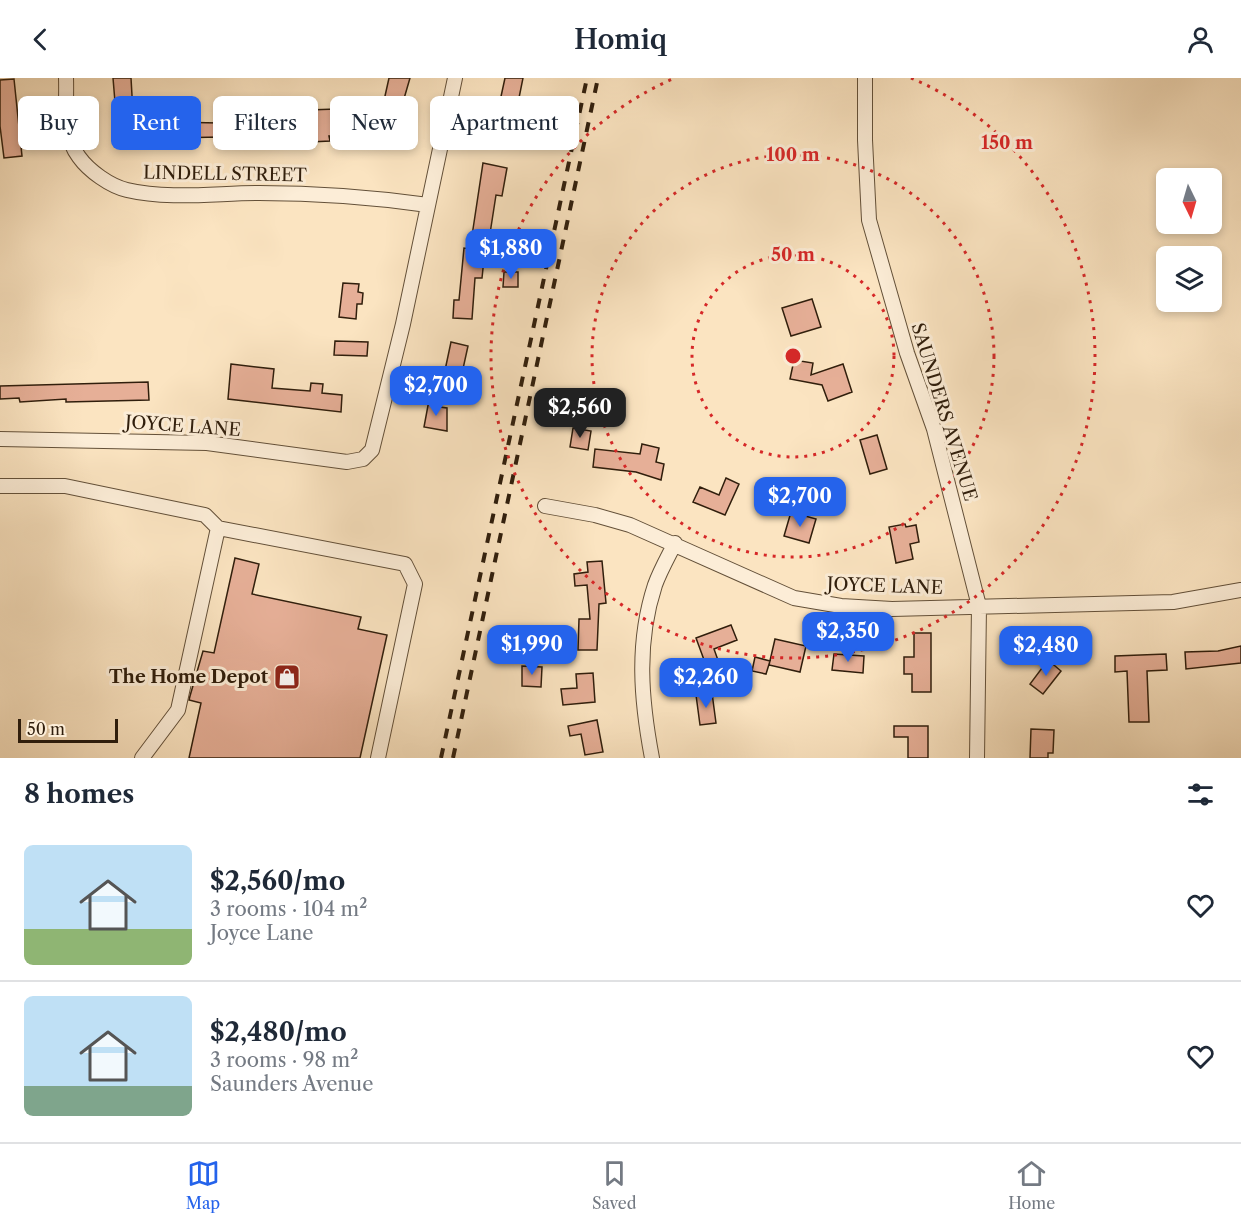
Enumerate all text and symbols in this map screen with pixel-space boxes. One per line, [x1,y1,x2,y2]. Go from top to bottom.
icon: back [24,23,57,56]
text: Homiq [574,23,667,56]
icon: person [1184,23,1217,56]
chip: Buy [18,96,99,150]
chip: Rent [111,96,201,150]
chip: Filters [213,96,318,150]
chip: New [330,96,418,150]
chip: Apartment [430,96,579,150]
text: 150 m [981,132,1033,154]
text: 100 m [766,144,820,166]
street label: LINDELL STREET [143,162,308,186]
north arrow [1156,168,1222,234]
map controls [1156,168,1222,312]
pin: $1,880 [462,229,560,280]
text: $1,880 [479,236,543,260]
text: 50 m [771,244,815,266]
button: layers [1156,246,1222,312]
street label: SAUNDERS AVENUE [906,320,982,504]
centre of rings [783,346,803,366]
pin: $2,700 [387,366,485,417]
text: $2,700 [404,373,468,397]
pin: $2,560 [531,388,629,439]
text: $2,560 [548,395,612,419]
street label: JOYCE LANE [121,411,242,441]
pin: $2,700 [751,477,849,528]
text: $2,700 [768,484,832,508]
street label: JOYCE LANE [824,573,943,599]
pin: $2,350 [799,612,897,663]
text: $2,350 [816,619,880,643]
pin: $1,990 [483,625,581,676]
pin: $2,480 [997,626,1095,677]
text: $1,990 [501,632,563,656]
text: $2,480 [1013,633,1079,657]
pin: $2,260 [657,658,755,709]
shop icon: The Home Depot [272,662,302,692]
text: $2,260 [674,665,738,689]
place label: The Home Depot [109,666,269,688]
scale bar [18,716,118,744]
text: 50 m [27,719,65,739]
text: 8 homes [24,778,134,810]
icon: filters [1184,778,1217,811]
text: $2,560/mo [210,865,345,897]
icon: home [72,869,144,941]
icon: heart [1184,889,1217,922]
text: 3 rooms · 104 m² [210,897,367,921]
text: Joyce Lane [210,921,314,945]
text: $2,480/mo [210,1016,347,1048]
icon: home [72,1020,144,1092]
icon: heart [1184,1040,1217,1073]
text: 3 rooms · 98 m² [210,1048,358,1072]
text: Saunders Avenue [210,1072,373,1096]
tab: Map [186,1157,220,1213]
tab: Saved [592,1157,636,1213]
tab: Home [1008,1157,1055,1213]

